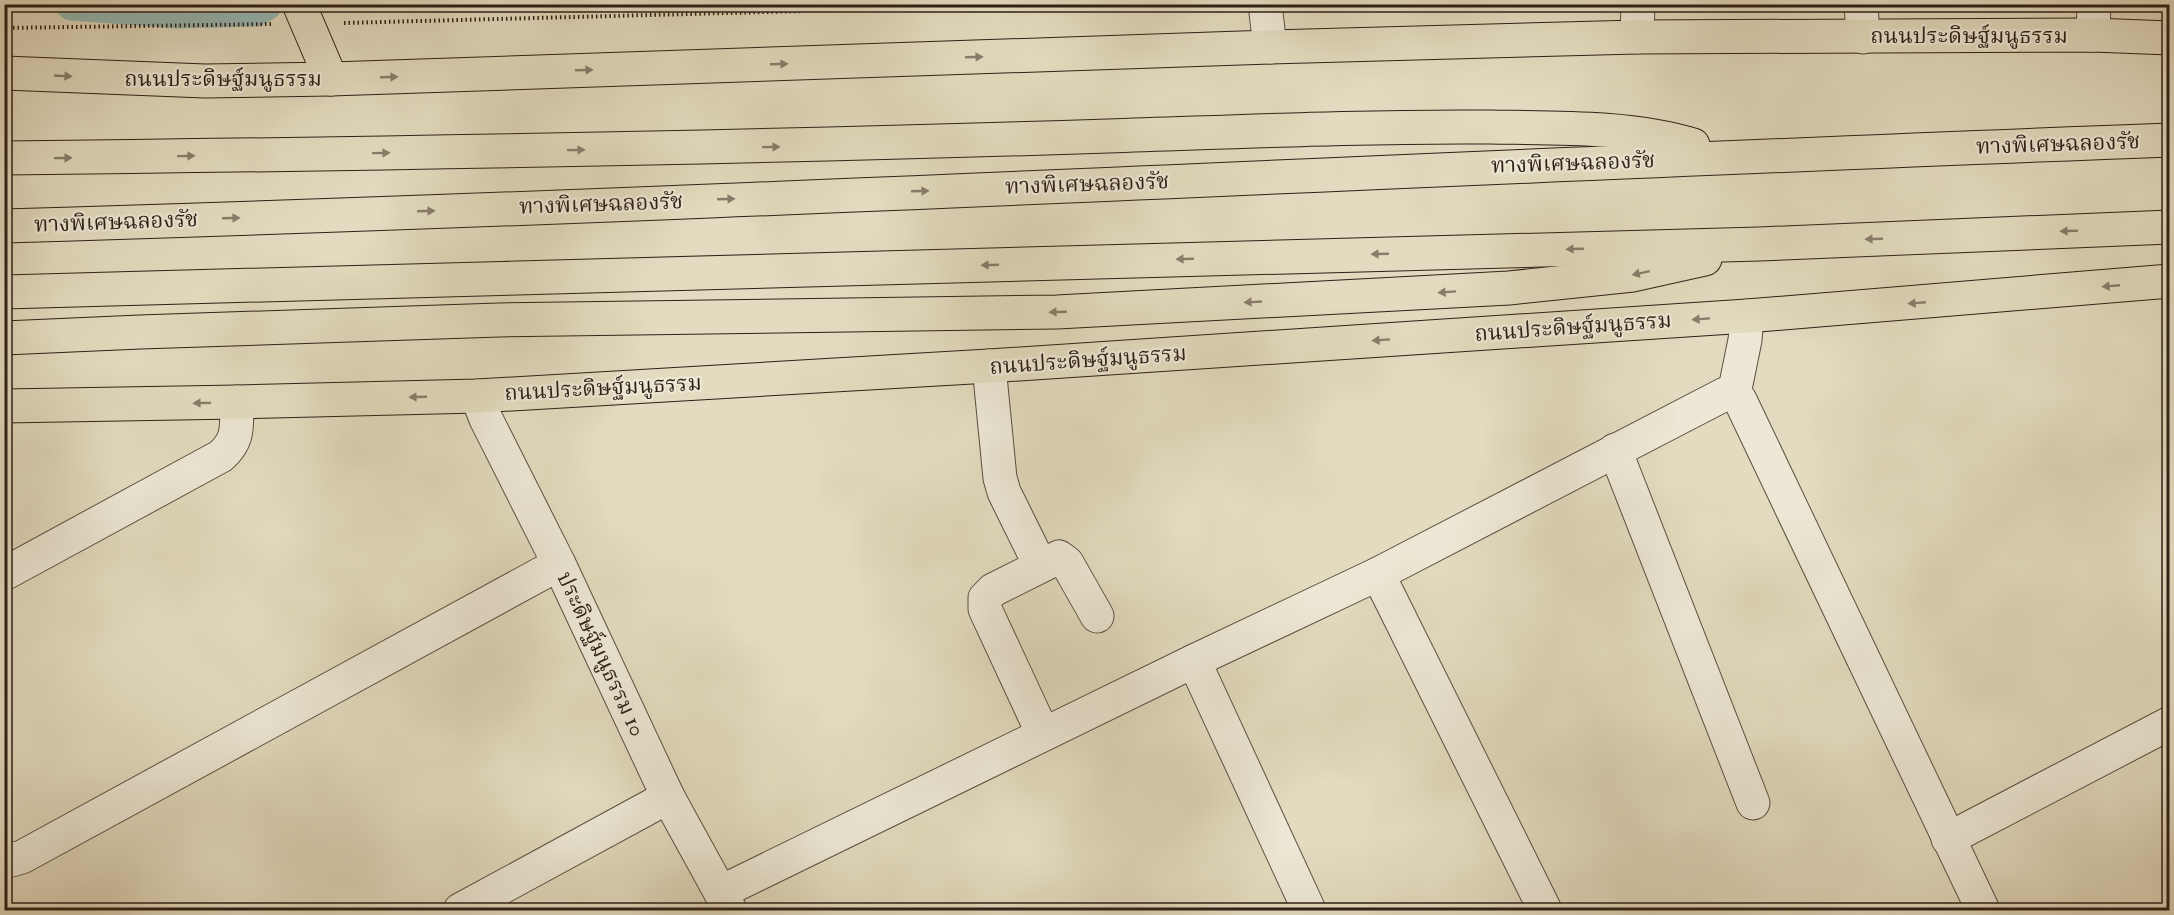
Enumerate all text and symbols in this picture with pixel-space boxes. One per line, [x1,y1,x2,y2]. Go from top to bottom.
street label: ถนนประดิษฐ์มนูธรรม [1870,22,2068,50]
one-way arrow [964,52,983,61]
one-way arrow [769,59,788,68]
street label: ถนนประดิษฐ์มนูธรรม [124,65,322,93]
one-way arrow [575,66,594,75]
one-way arrow [53,71,72,81]
one-way arrow [380,72,399,82]
street label: ทางพิเศษฉลองรัช [1975,127,2141,161]
one-way arrow [761,142,780,151]
one-way arrow [566,145,585,154]
street label: ทางพิเศษฉลองรัช [1490,146,1656,180]
one-way arrow [371,148,390,158]
one-way arrow [176,151,195,161]
one-way arrow [53,153,72,162]
street label: ทางพิเศษฉลองรัช [1004,167,1170,201]
one-way arrow [911,186,930,196]
street label: ทางพิเศษฉลองรัช [518,187,684,221]
one-way arrow [716,195,735,204]
street label: ทางพิเศษฉลองรัช [33,205,199,239]
one-way arrow [416,206,435,215]
one-way arrow [221,213,240,223]
one-way arrow [2060,226,2079,236]
one-way arrow [1865,234,1884,243]
one-way arrow [1565,244,1584,253]
one-way arrow [1370,249,1389,259]
one-way arrow [1175,255,1194,264]
one-way arrow [980,260,999,269]
one-way arrow [1632,269,1651,279]
one-way arrow [2102,281,2121,291]
one-way arrow [1438,287,1457,297]
one-way arrow [1243,298,1262,307]
one-way arrow [1907,298,1926,308]
street label: ถนนประดิษฐ์มนูธรรม [1473,306,1673,348]
one-way arrow [1048,307,1067,316]
one-way arrow [1692,314,1711,323]
one-way arrow [1372,335,1391,345]
street label: ถนนประดิษฐ์มนูธรรม [988,339,1188,381]
street label: ถนนประดิษฐ์มนูธรรม [504,369,702,407]
one-way arrow [409,393,428,402]
one-way arrow [193,398,212,408]
street label: ประดิษฐ์มนูธรรม 10 [551,567,651,741]

